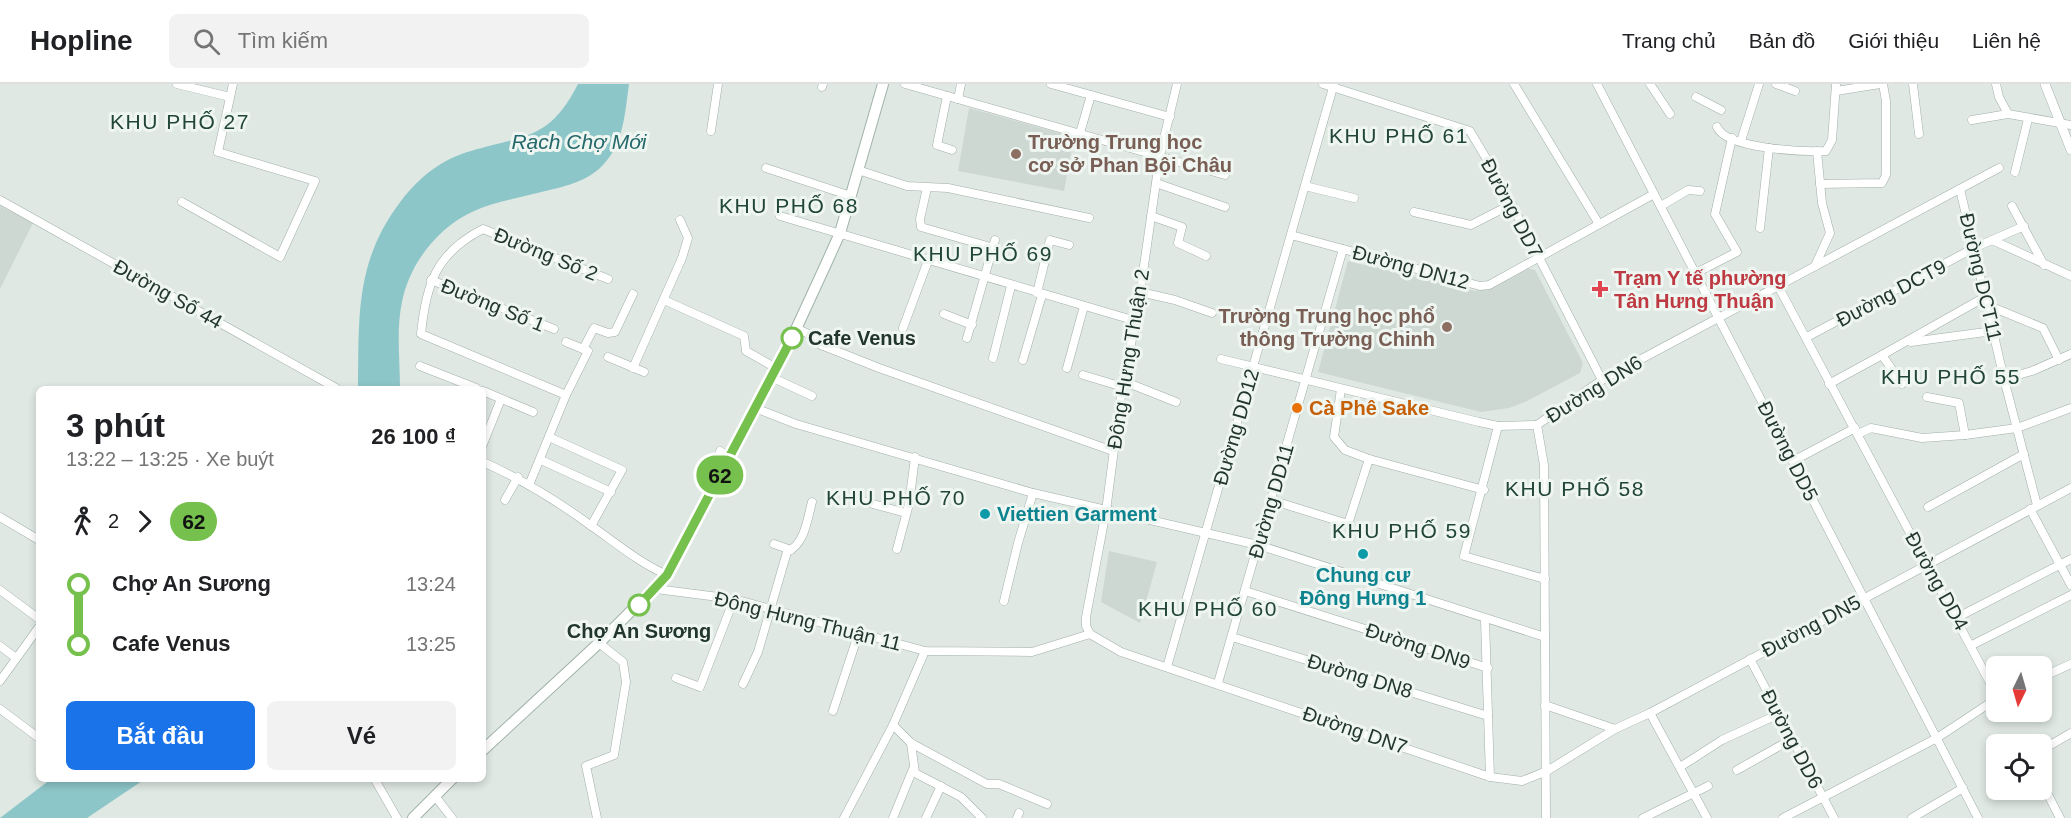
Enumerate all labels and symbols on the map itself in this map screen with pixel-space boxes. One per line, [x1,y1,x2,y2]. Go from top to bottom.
district label: KHU PHỐ 27 [110,110,250,133]
district label: KHU PHỐ 61 [1329,124,1469,147]
water label: Rạch Chợ Mới [511,130,648,153]
place label: Trường Trung học cơ sở Phan Bội Châu [1028,131,1232,176]
marker: Trường Trung học cơ sở Phan Bội Châu [1009,147,1023,161]
street label: Đường DD7 [1477,155,1547,261]
district label: KHU PHỐ 68 [719,194,859,217]
street label: Đường DCT11 [1956,211,2006,343]
street label: Đường Số 2 [491,223,601,285]
street label: Đường DN12 [1350,241,1472,293]
district label: KHU PHỐ 69 [913,242,1053,265]
street label: Đường Số 44 [110,255,226,333]
street label: Đường DCT9 [1832,255,1950,331]
street label: Đông Hưng Thuận 2 [1103,267,1153,451]
place label: Trạm Y tế phường Tân Hưng Thuận [1614,267,1786,312]
street label: Đường Số 1 [438,274,548,336]
marker: Trạm Y tế phường Tân Hưng Thuận [1591,280,1609,298]
place label: Trường Trung học phổ thông Trường Chinh [1219,305,1435,350]
marker: Trường Trung học phổ thông Trường Chinh [1440,320,1454,334]
marker: Cafe Venus [781,327,803,349]
place label: Cafe Venus [808,327,916,349]
street label: Đường DN6 [1542,351,1646,427]
district label: KHU PHỐ 55 [1881,365,2021,388]
street label: Đường DD12 [1209,366,1263,488]
place label: Cà Phê Sake [1309,397,1429,419]
street label: Đường DD5 [1754,398,1822,504]
marker: Cà Phê Sake [1290,401,1304,415]
street label: Đường DD11 [1244,441,1298,561]
line badge: 62 [693,456,747,494]
district label: KHU PHỐ 58 [1505,477,1645,500]
district label: KHU PHỐ 70 [826,486,966,509]
place label: Viettien Garment [997,503,1157,525]
marker: Viettien Garment [978,507,992,521]
district label: KHU PHỐ 59 [1332,519,1472,542]
street label: Đường DD4 [1901,528,1973,634]
marker: Chung cư Đông Hưng 1 [1356,547,1370,561]
place label: Chung cư Đông Hưng 1 [1300,564,1426,609]
street label: Đông Hưng Thuận 11 [712,587,904,655]
street label: Đường DN5 [1758,591,1864,661]
marker: Chợ An Sương [628,594,650,616]
district label: KHU PHỐ 60 [1138,597,1278,620]
street label: Đường DN9 [1363,619,1473,673]
place label: Chợ An Sương [567,620,711,642]
street label: Đường DN8 [1305,650,1415,702]
north arrow [1986,656,2052,722]
street label: Đường DD6 [1757,686,1827,792]
street label: Đường DN7 [1300,702,1410,758]

